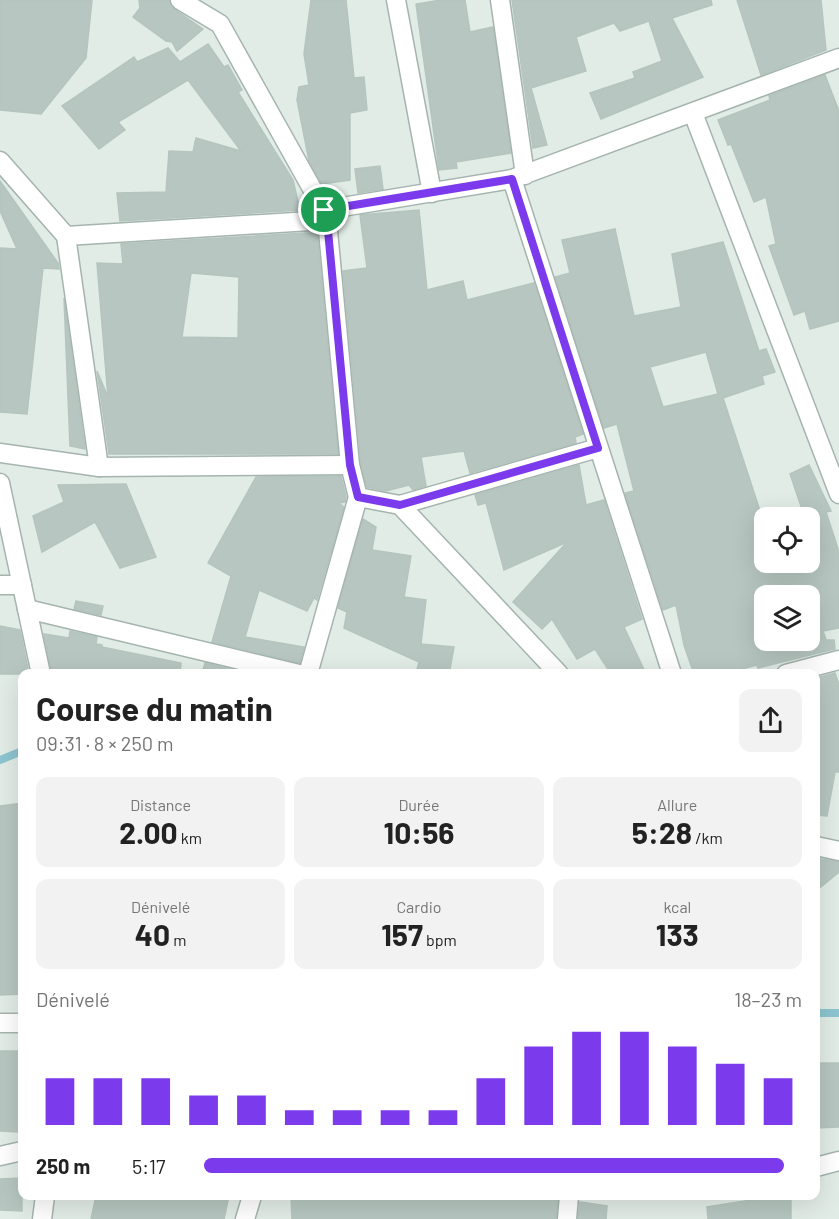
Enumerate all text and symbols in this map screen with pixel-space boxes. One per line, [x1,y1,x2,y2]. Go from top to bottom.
pin [298,184,349,235]
icon: arrive [307,193,340,226]
map controls [754,507,820,651]
button: locate [754,507,820,573]
button: layers [754,585,820,651]
text: Course du matin [36,688,273,728]
button: share [739,689,802,752]
text: 09:31 · 8 × 250 m [36,731,174,755]
text: Distance [130,795,191,814]
text: Durée [398,795,440,814]
text: Allure [657,795,697,814]
text: 2.00 [119,814,178,850]
text: 10:56 [384,814,454,850]
text: 5:28 [632,814,692,850]
text: km [178,828,202,847]
text: /km [692,828,723,847]
text: Dénivelé [131,897,190,916]
text: Cardio [396,897,442,916]
text: kcal [663,897,691,916]
text: 40 [135,916,170,952]
text: 157 [381,916,423,952]
text: 133 [656,916,699,952]
text: m [170,930,187,949]
text: bpm [423,930,457,949]
text: Dénivelé [36,987,110,1011]
text: 18–23 m [734,987,802,1011]
text: 250 m [36,1154,90,1178]
text: 5:17 [132,1154,166,1178]

